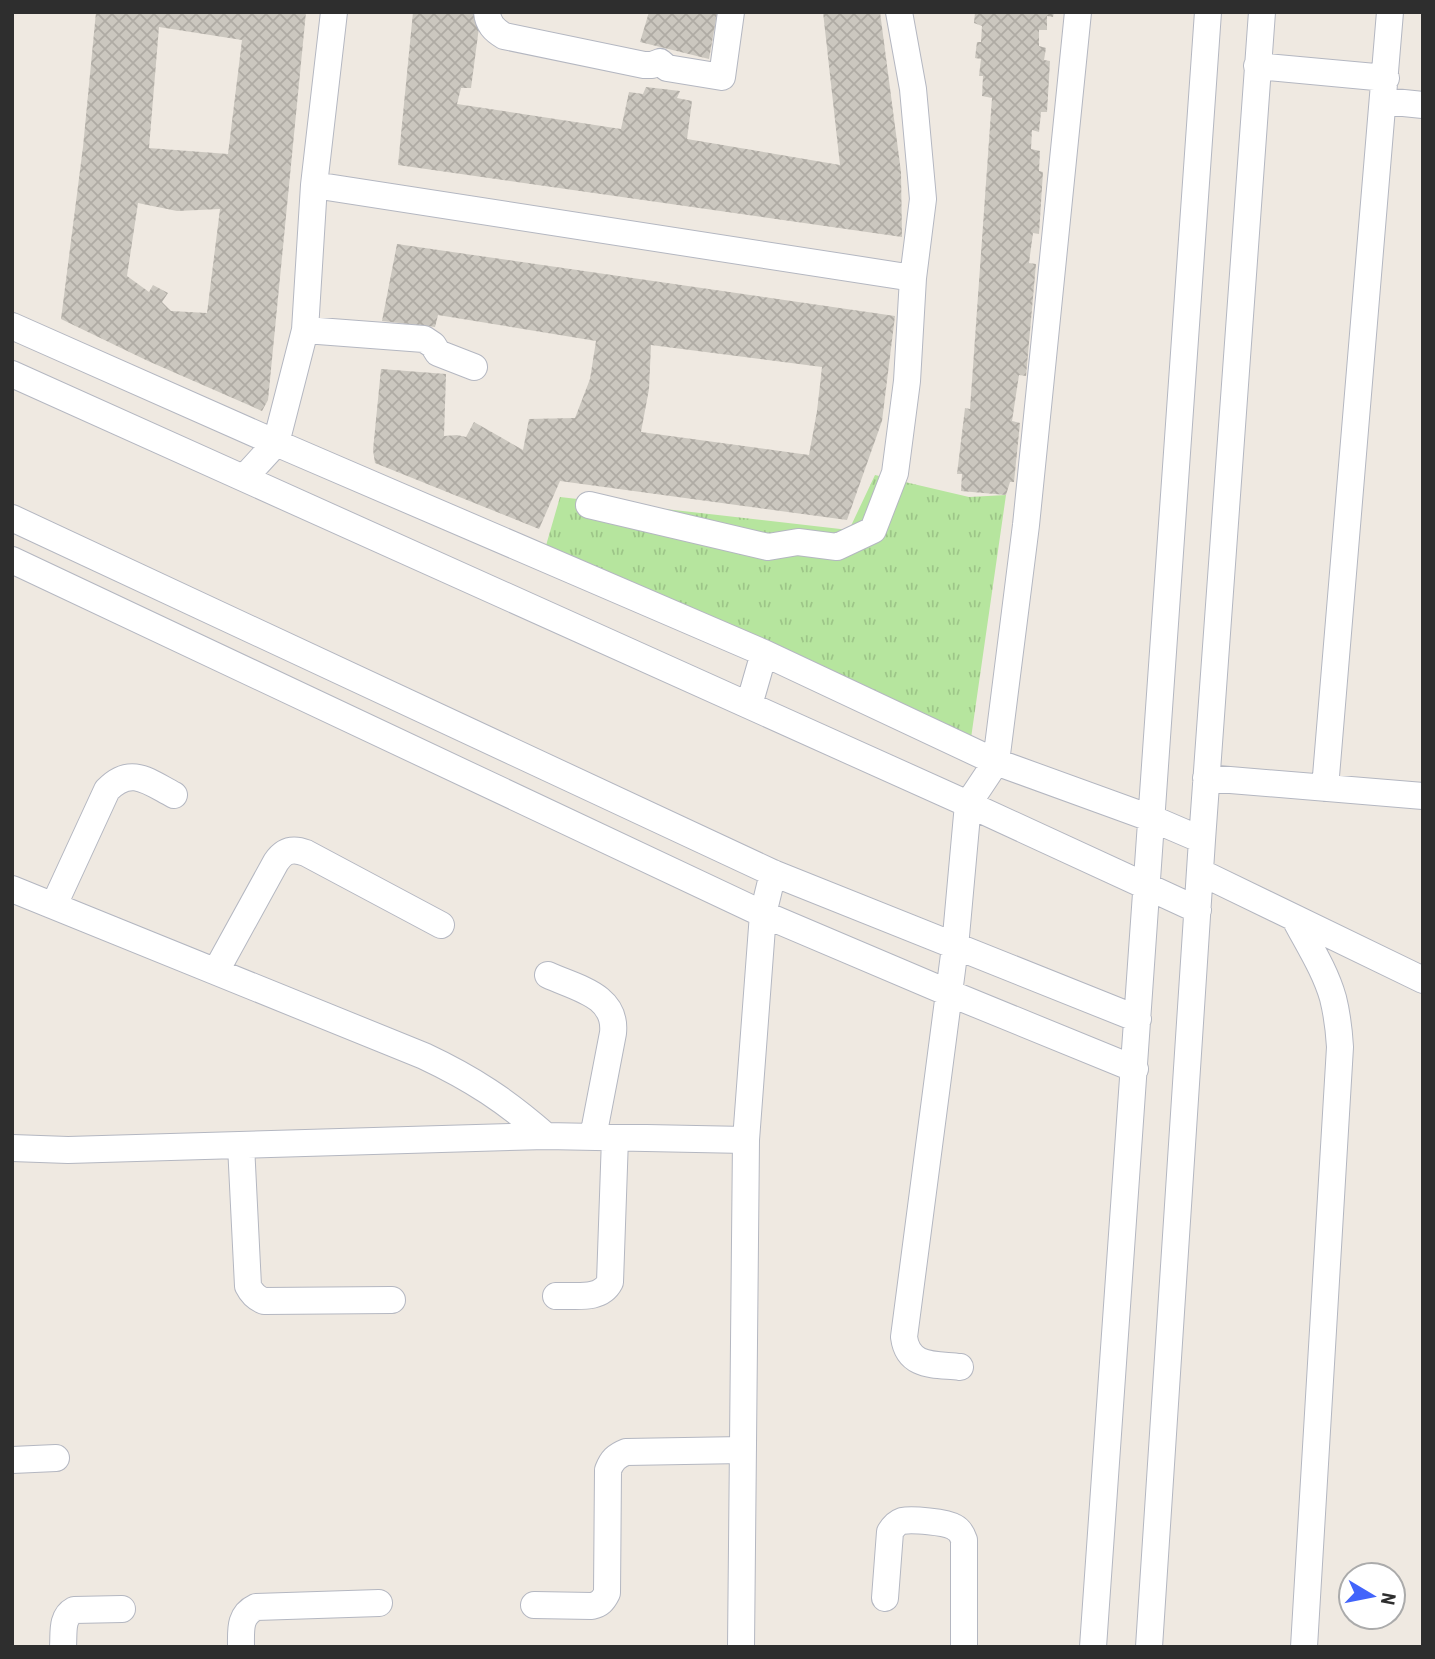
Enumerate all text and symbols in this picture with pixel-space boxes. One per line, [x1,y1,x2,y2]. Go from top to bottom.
north arrow [1337,1561,1407,1631]
text: N [1376,1591,1401,1607]

